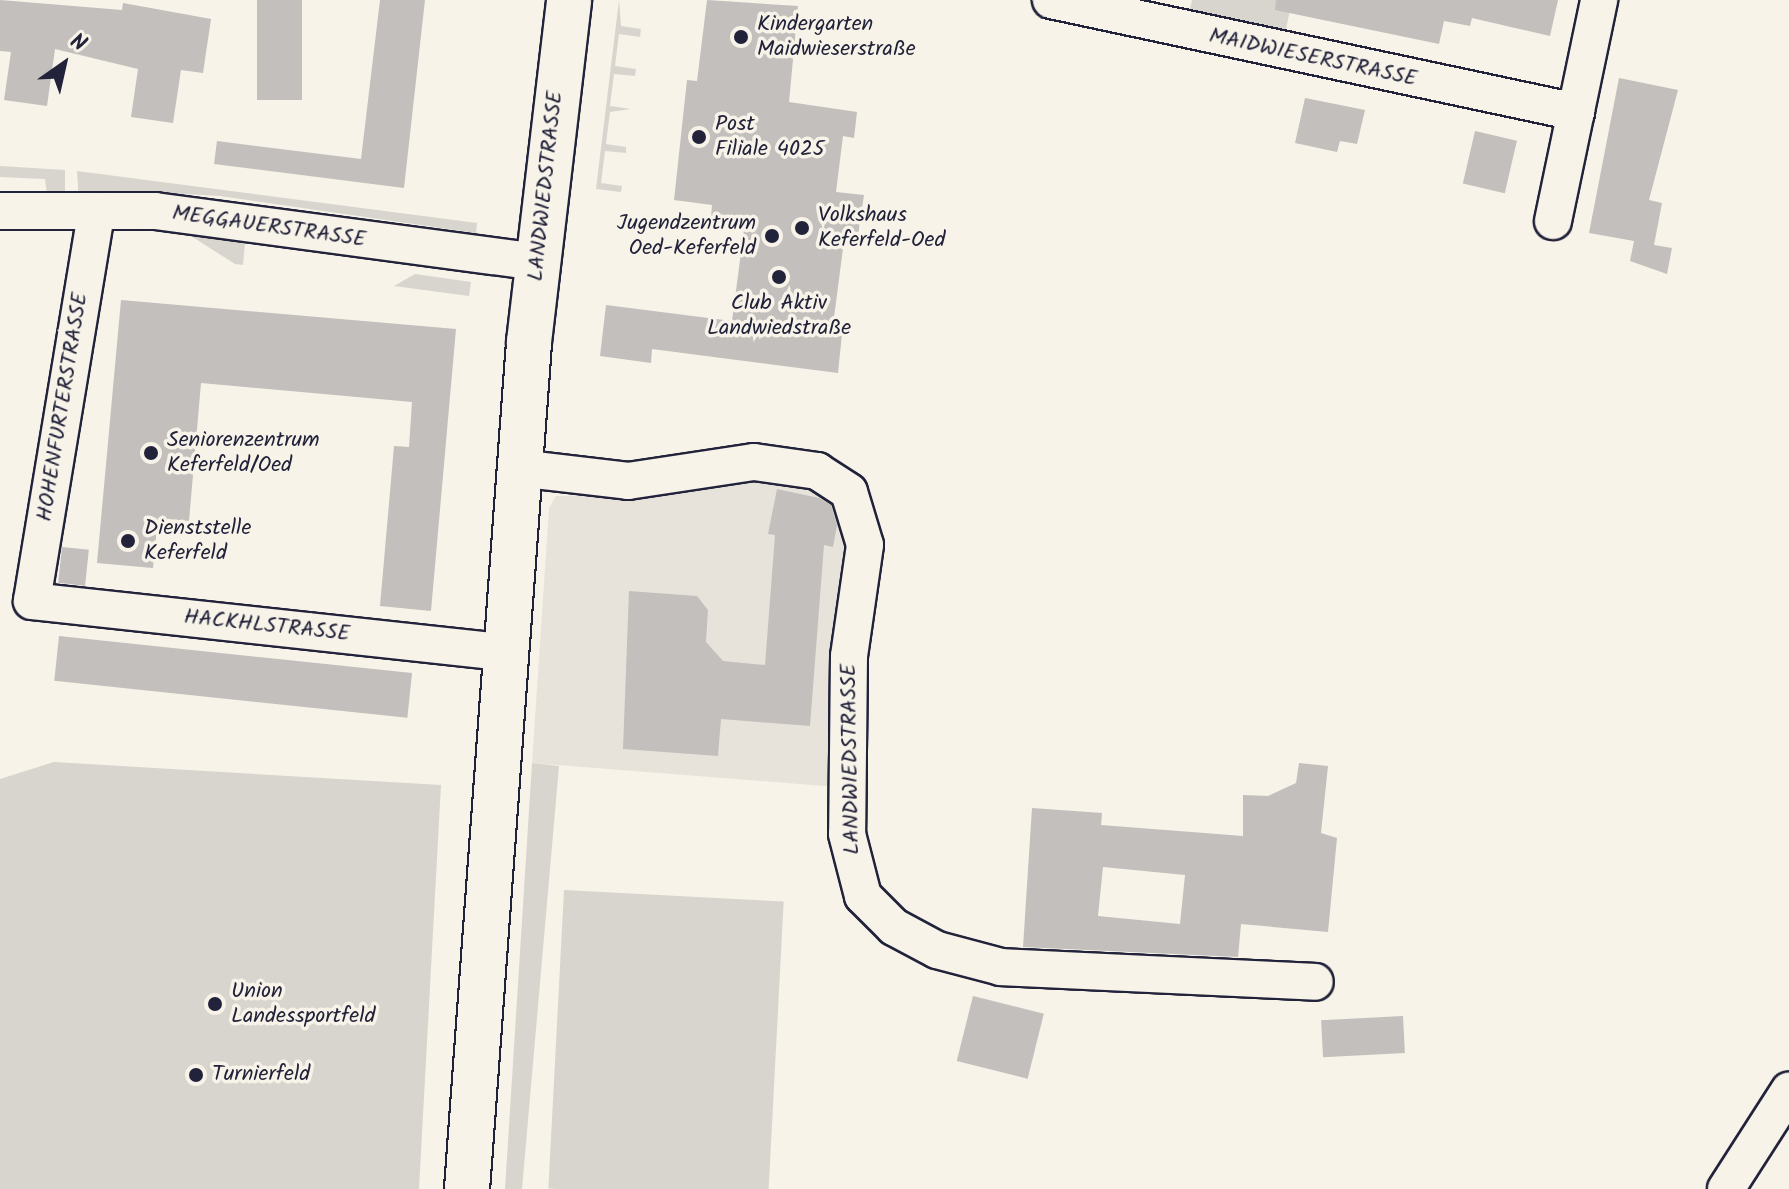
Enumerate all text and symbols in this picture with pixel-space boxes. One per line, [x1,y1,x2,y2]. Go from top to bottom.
place label: Kindergarten Maidwieserstraße [757,11,916,62]
street label: MAIDWIESERSTRASSE [1207,23,1419,93]
north arrow [24,24,104,104]
text: N [62,25,93,62]
marker: Kindergarten Maidwieserstraße [732,28,750,46]
street label: LANDWIEDSTRASSE [523,89,569,283]
place label: Post Filiale 4025 [715,111,825,162]
marker: Post Filiale 4025 [690,128,708,146]
street label: MEGGAUERSTRASSE [170,200,368,254]
place label: Volkshaus Keferfeld-Oed [818,202,945,254]
place label: Jugendzentrum Oed-Keferfeld [617,210,756,262]
marker: Volkshaus Keferfeld-Oed [793,219,811,237]
marker: Jugendzentrum Oed-Keferfeld [763,227,781,245]
marker: Club Aktiv Landwiedstraße [770,268,788,286]
place label: Club Aktiv Landwiedstraße [707,290,851,342]
street label: HOHENFURTERSTRASSE [32,291,94,523]
place label: Seniorenzentrum Keferfeld/Oed [167,427,320,478]
marker: Seniorenzentrum Keferfeld/Oed [142,444,160,462]
place label: Dienststelle Keferfeld [144,515,251,566]
marker: Dienststelle Keferfeld [119,532,137,550]
street label: HACKHLSTRASSE [183,604,351,648]
street label: LANDWIEDSTRASSE [836,663,866,855]
place label: Union Landessportfeld [231,978,375,1030]
marker: Union Landessportfeld [206,995,224,1013]
place label: Turnierfeld [212,1062,310,1088]
marker: Turnierfeld [187,1066,205,1084]

